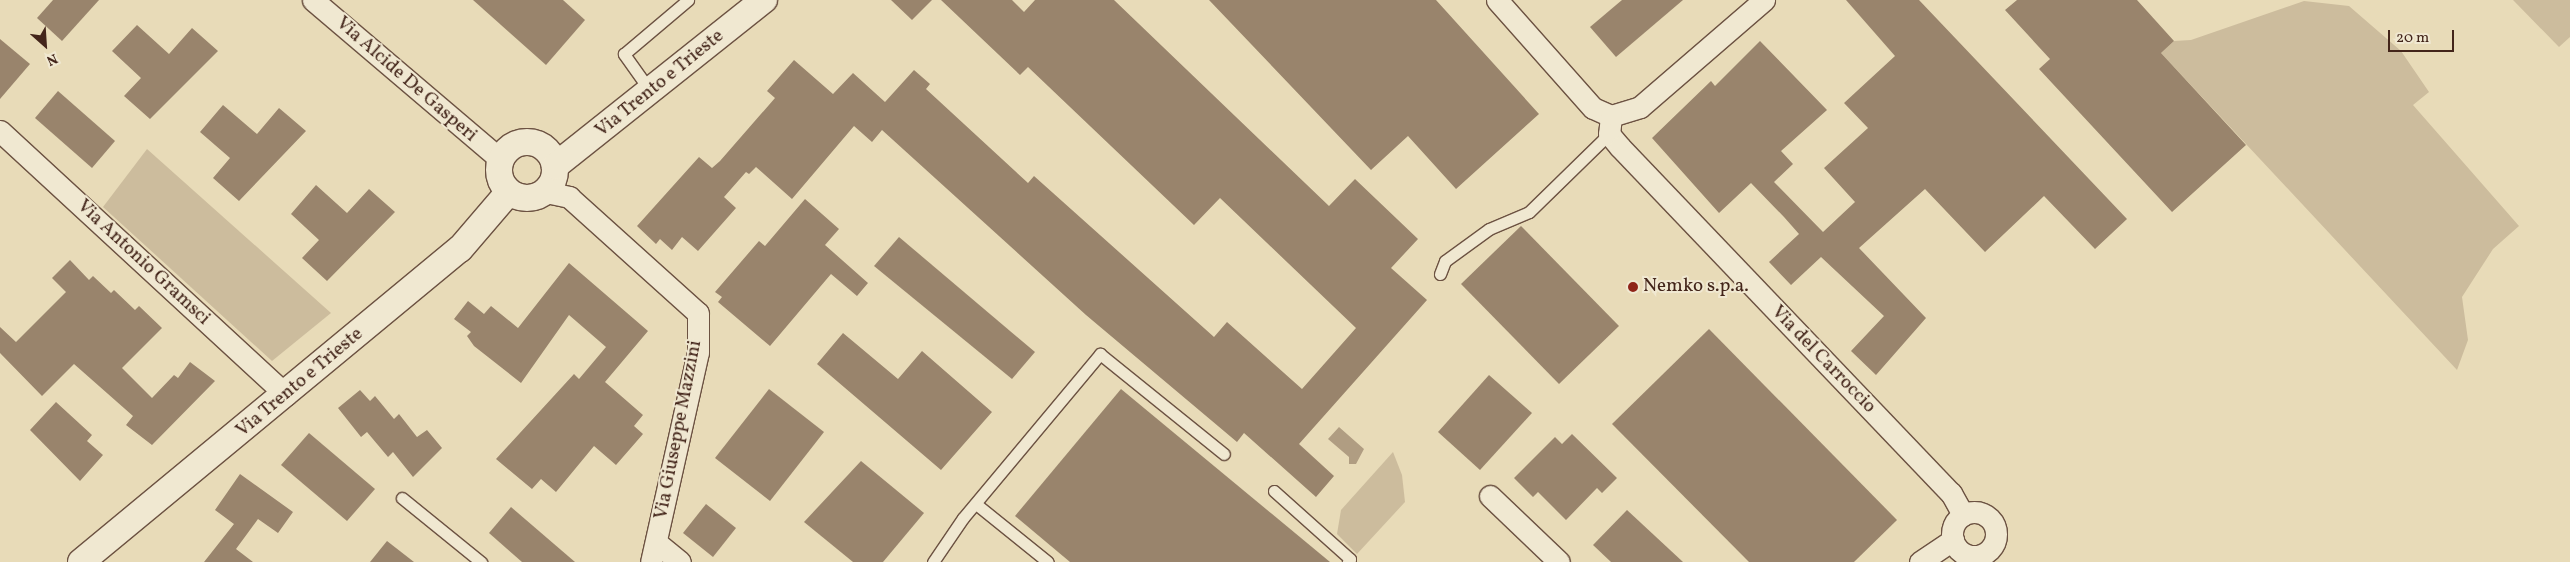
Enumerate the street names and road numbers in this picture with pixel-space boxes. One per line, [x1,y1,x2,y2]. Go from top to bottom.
street label: Via Alcide De Gasperi [331,12,481,148]
street label: Via Trento e Trieste [591,25,729,143]
street label: Via Antonio Gramsci [72,195,214,331]
street label: Via del Carroccio [1766,301,1880,419]
street label: Via Trento e Trieste [232,323,368,443]
street label: Via Giuseppe Mazzini [650,338,708,522]

